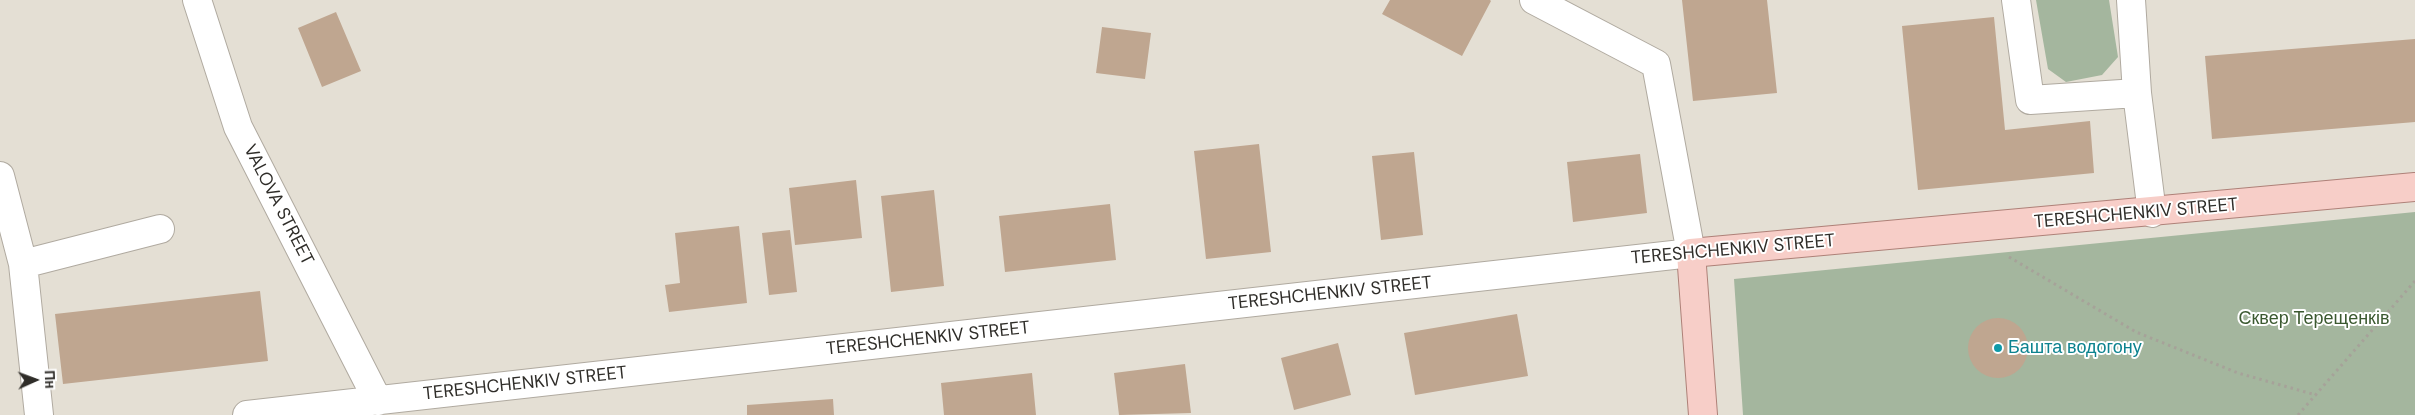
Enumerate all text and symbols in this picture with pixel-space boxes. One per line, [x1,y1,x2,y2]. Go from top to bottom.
street label: VALOVA STREET [238,141,318,269]
street label: TERESHCHENKIV STREET [2033,194,2239,234]
street label: TERESHCHENKIV STREET [1630,230,1836,270]
street label: TERESHCHENKIV STREET [1227,273,1433,315]
park label: Сквер Терещенків [2238,308,2390,330]
street label: TERESHCHENKIV STREET [825,318,1031,360]
place label: Башта водогону [2008,337,2142,359]
marker: Башта водогону [1992,342,2004,354]
north arrow [10,355,60,405]
street label: TERESHCHENKIV STREET [422,363,628,405]
text: Пн [41,370,59,389]

